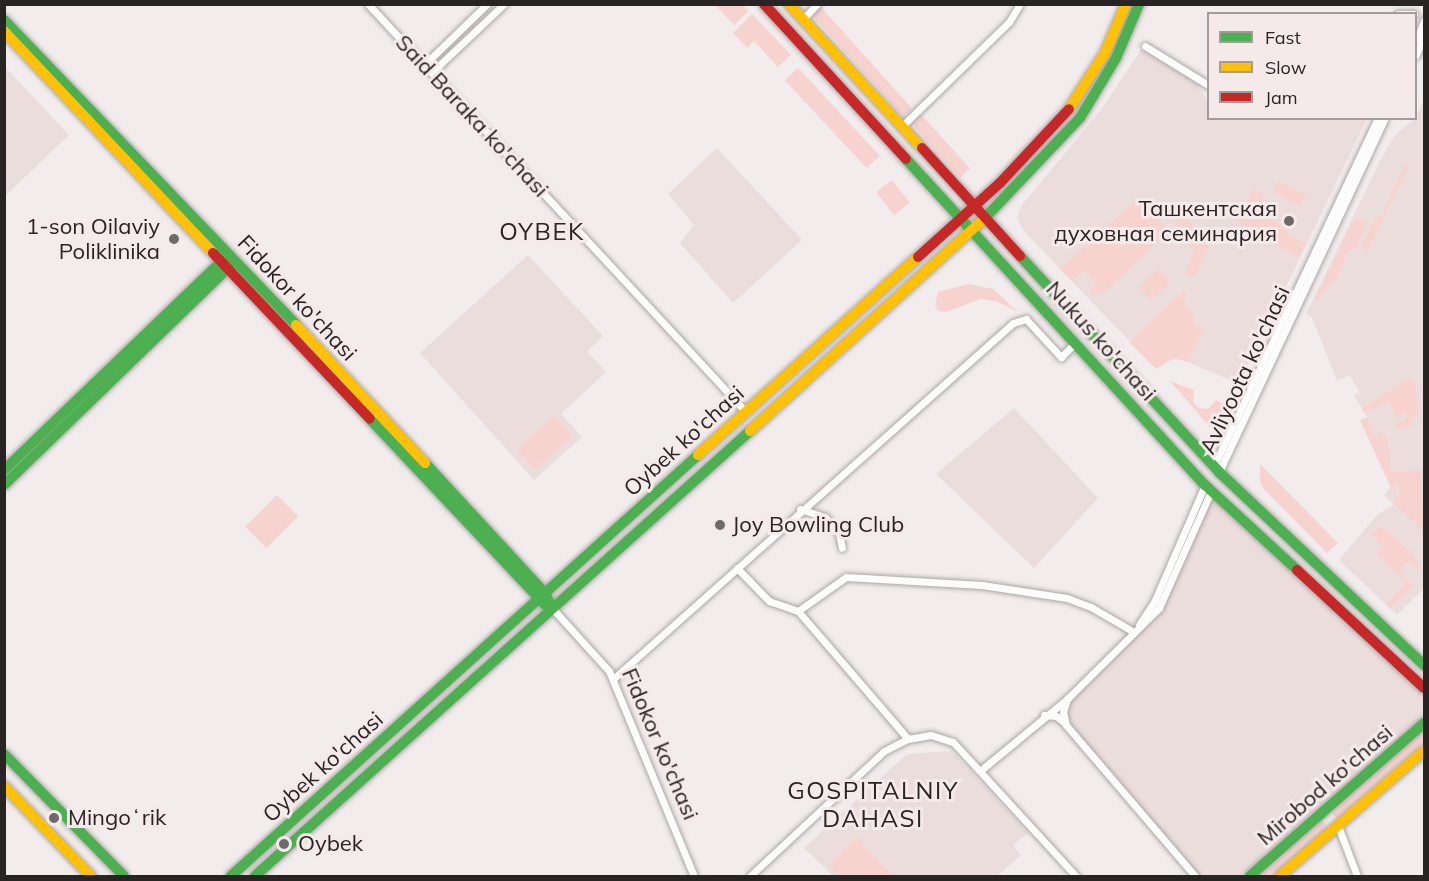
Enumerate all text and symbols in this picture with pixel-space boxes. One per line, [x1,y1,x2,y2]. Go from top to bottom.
legend [1207,12,1417,120]
text: Fast [1265,26,1301,49]
street label: Said Baraka ko'chasi [390,29,554,203]
text: Slow [1265,56,1306,79]
text: Jam [1265,86,1298,109]
place label: Ташкентская духовная семинария [1054,195,1277,246]
place label: 1-son Oilaviy Poliklinika [26,213,160,264]
marker: Ташкентская духовная семинария [1282,214,1296,228]
district label: OYBEK [499,218,585,246]
marker: 1-son Oilaviy Poliklinika [165,230,183,248]
street label: Fidokor ko'chasi [232,230,362,366]
street label: Nukus ko'chasi [1041,276,1161,406]
street label: Avliyoota ko'chasi [1194,282,1296,458]
street label: Oybek ko'chasi [618,380,750,502]
place label: Joy Bowling Club [732,512,904,538]
marker: Joy Bowling Club [713,518,727,532]
street label: Fidokor ko'chasi [616,664,704,824]
street label: Oybek ko'chasi [257,706,389,828]
street label: Mirobod ko'chasi [1252,719,1398,851]
district label: GOSPITALNIY DAHASI [787,777,959,833]
place label: Mingoʻrik [68,805,166,831]
marker: Mingoʻrik [45,809,63,827]
place label: Oybek [298,831,363,857]
marker: Oybek [275,835,293,853]

